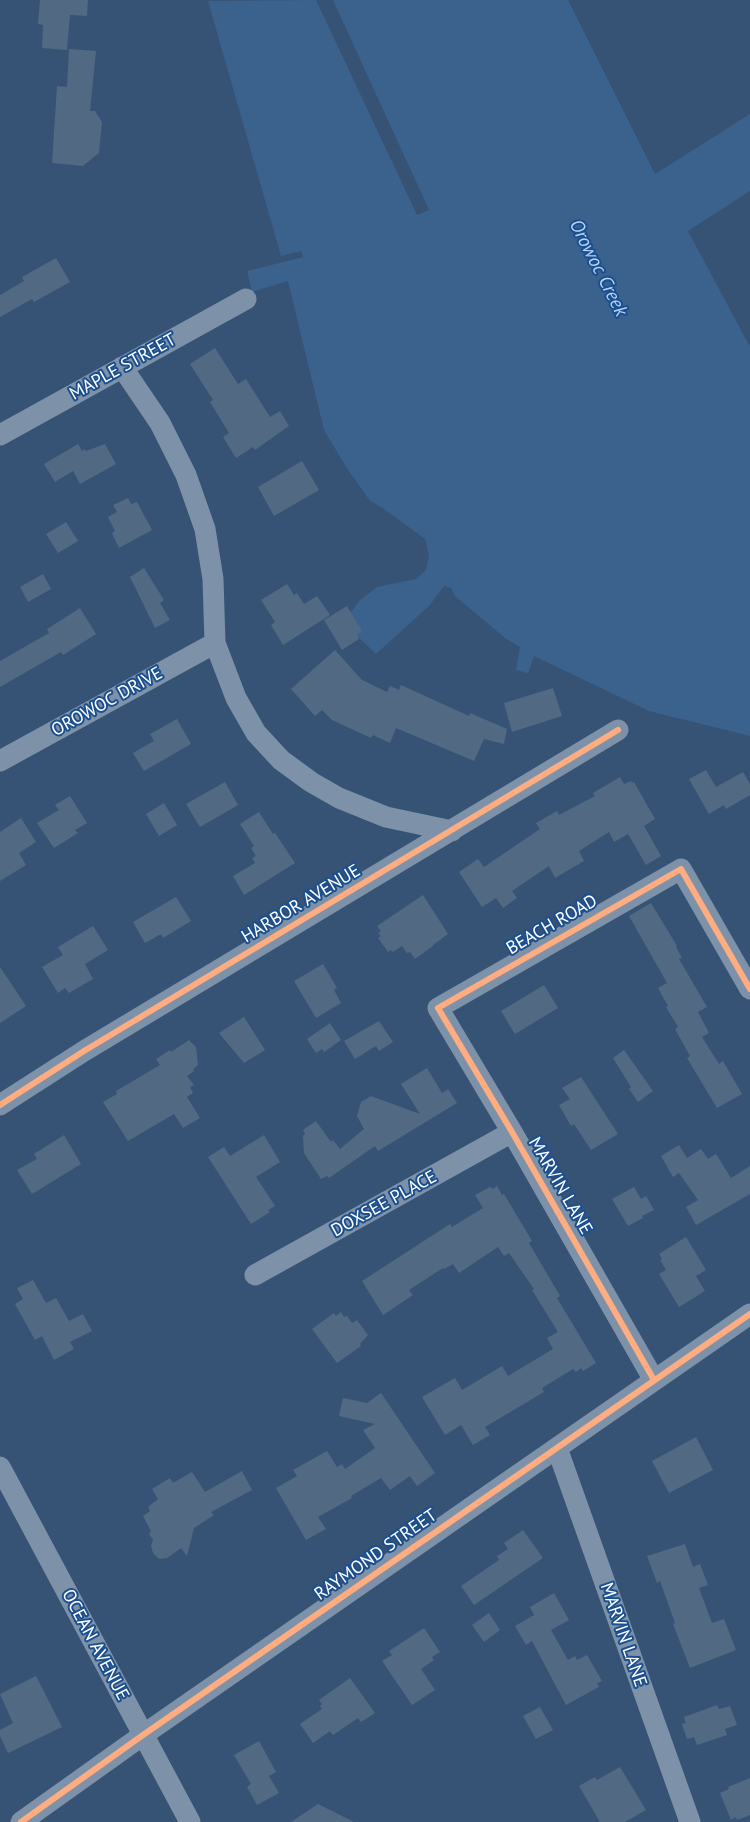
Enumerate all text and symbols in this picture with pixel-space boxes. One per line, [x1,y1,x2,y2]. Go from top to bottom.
water label: Orowoc Creek [564,216,632,320]
street label: MAPLE STREET [66,329,180,405]
street label: OROWOC DRIVE [48,663,166,741]
street label: HARBOR AVENUE [238,860,364,948]
street label: BEACH ROAD [503,890,601,960]
street label: MARVIN LANE [523,1134,597,1238]
street label: DOXSEE PLACE [327,1166,441,1242]
street label: RAYMOND STREET [311,1505,441,1605]
street label: MARVIN LANE [595,1580,651,1690]
street label: OCEAN AVENUE [57,1586,133,1704]

